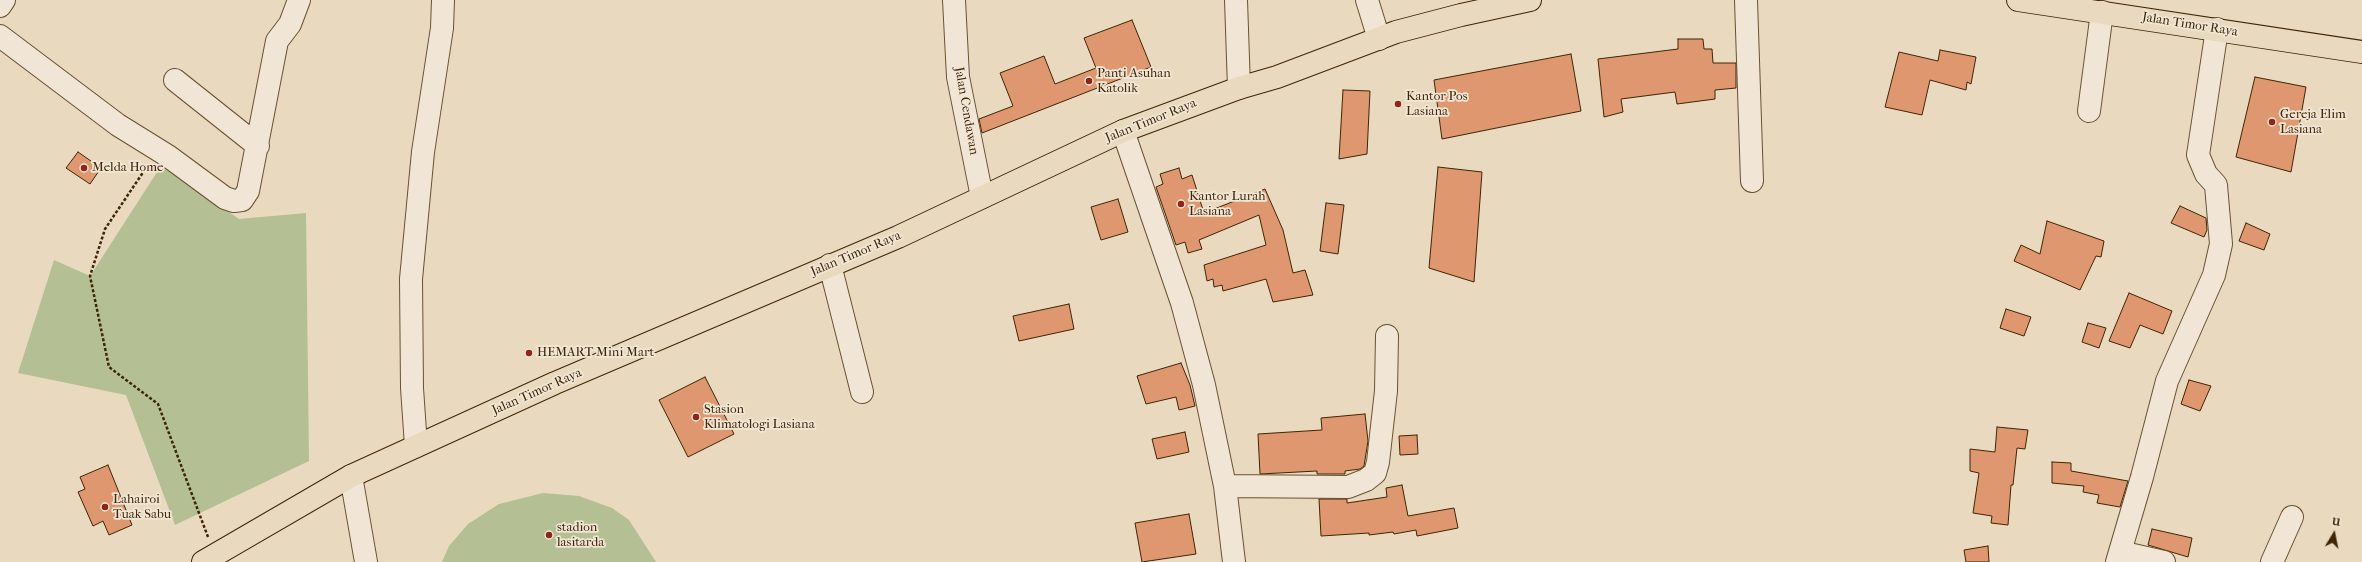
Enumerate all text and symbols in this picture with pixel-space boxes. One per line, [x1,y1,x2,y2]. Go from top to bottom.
street label: Jalan Timor Raya [2141,10,2239,40]
street label: Jalan Cendawan [951,66,981,156]
place label: Panti Asuhan Katolik [1097,66,1171,97]
marker: Panti Asuhan Katolik [1084,76,1094,86]
place label: Kantor Pos Lasiana [1406,89,1467,120]
street label: Jalan Timor Raya [1103,96,1199,146]
marker: Kantor Pos Lasiana [1393,99,1403,109]
place label: Gereja Elim Lasiana [2280,107,2346,138]
marker: Gereja Elim Lasiana [2267,117,2277,127]
place label: Melda Home [92,160,163,176]
marker: Melda Home [79,163,89,173]
place label: Kantor Lurah Lasiana [1189,189,1266,220]
marker: Kantor Lurah Lasiana [1176,199,1186,209]
street label: Jalan Timor Raya [808,228,904,280]
place label: HEMART Mini Mart [537,345,654,361]
marker: HEMART Mini Mart [524,348,534,358]
street label: Jalan Timor Raya [490,365,584,419]
place label: Stasion Klimatologi Lasiana [704,402,815,433]
marker: Stasion Klimatologi Lasiana [691,412,701,422]
place label: Lahairoi Tuak Sabu [113,492,171,523]
marker: Lahairoi Tuak Sabu [100,502,110,512]
north arrow [2314,514,2354,554]
text: U [2331,515,2342,529]
place label: stadion lasitarda [557,520,604,551]
marker: stadion lasitarda [544,530,554,540]

